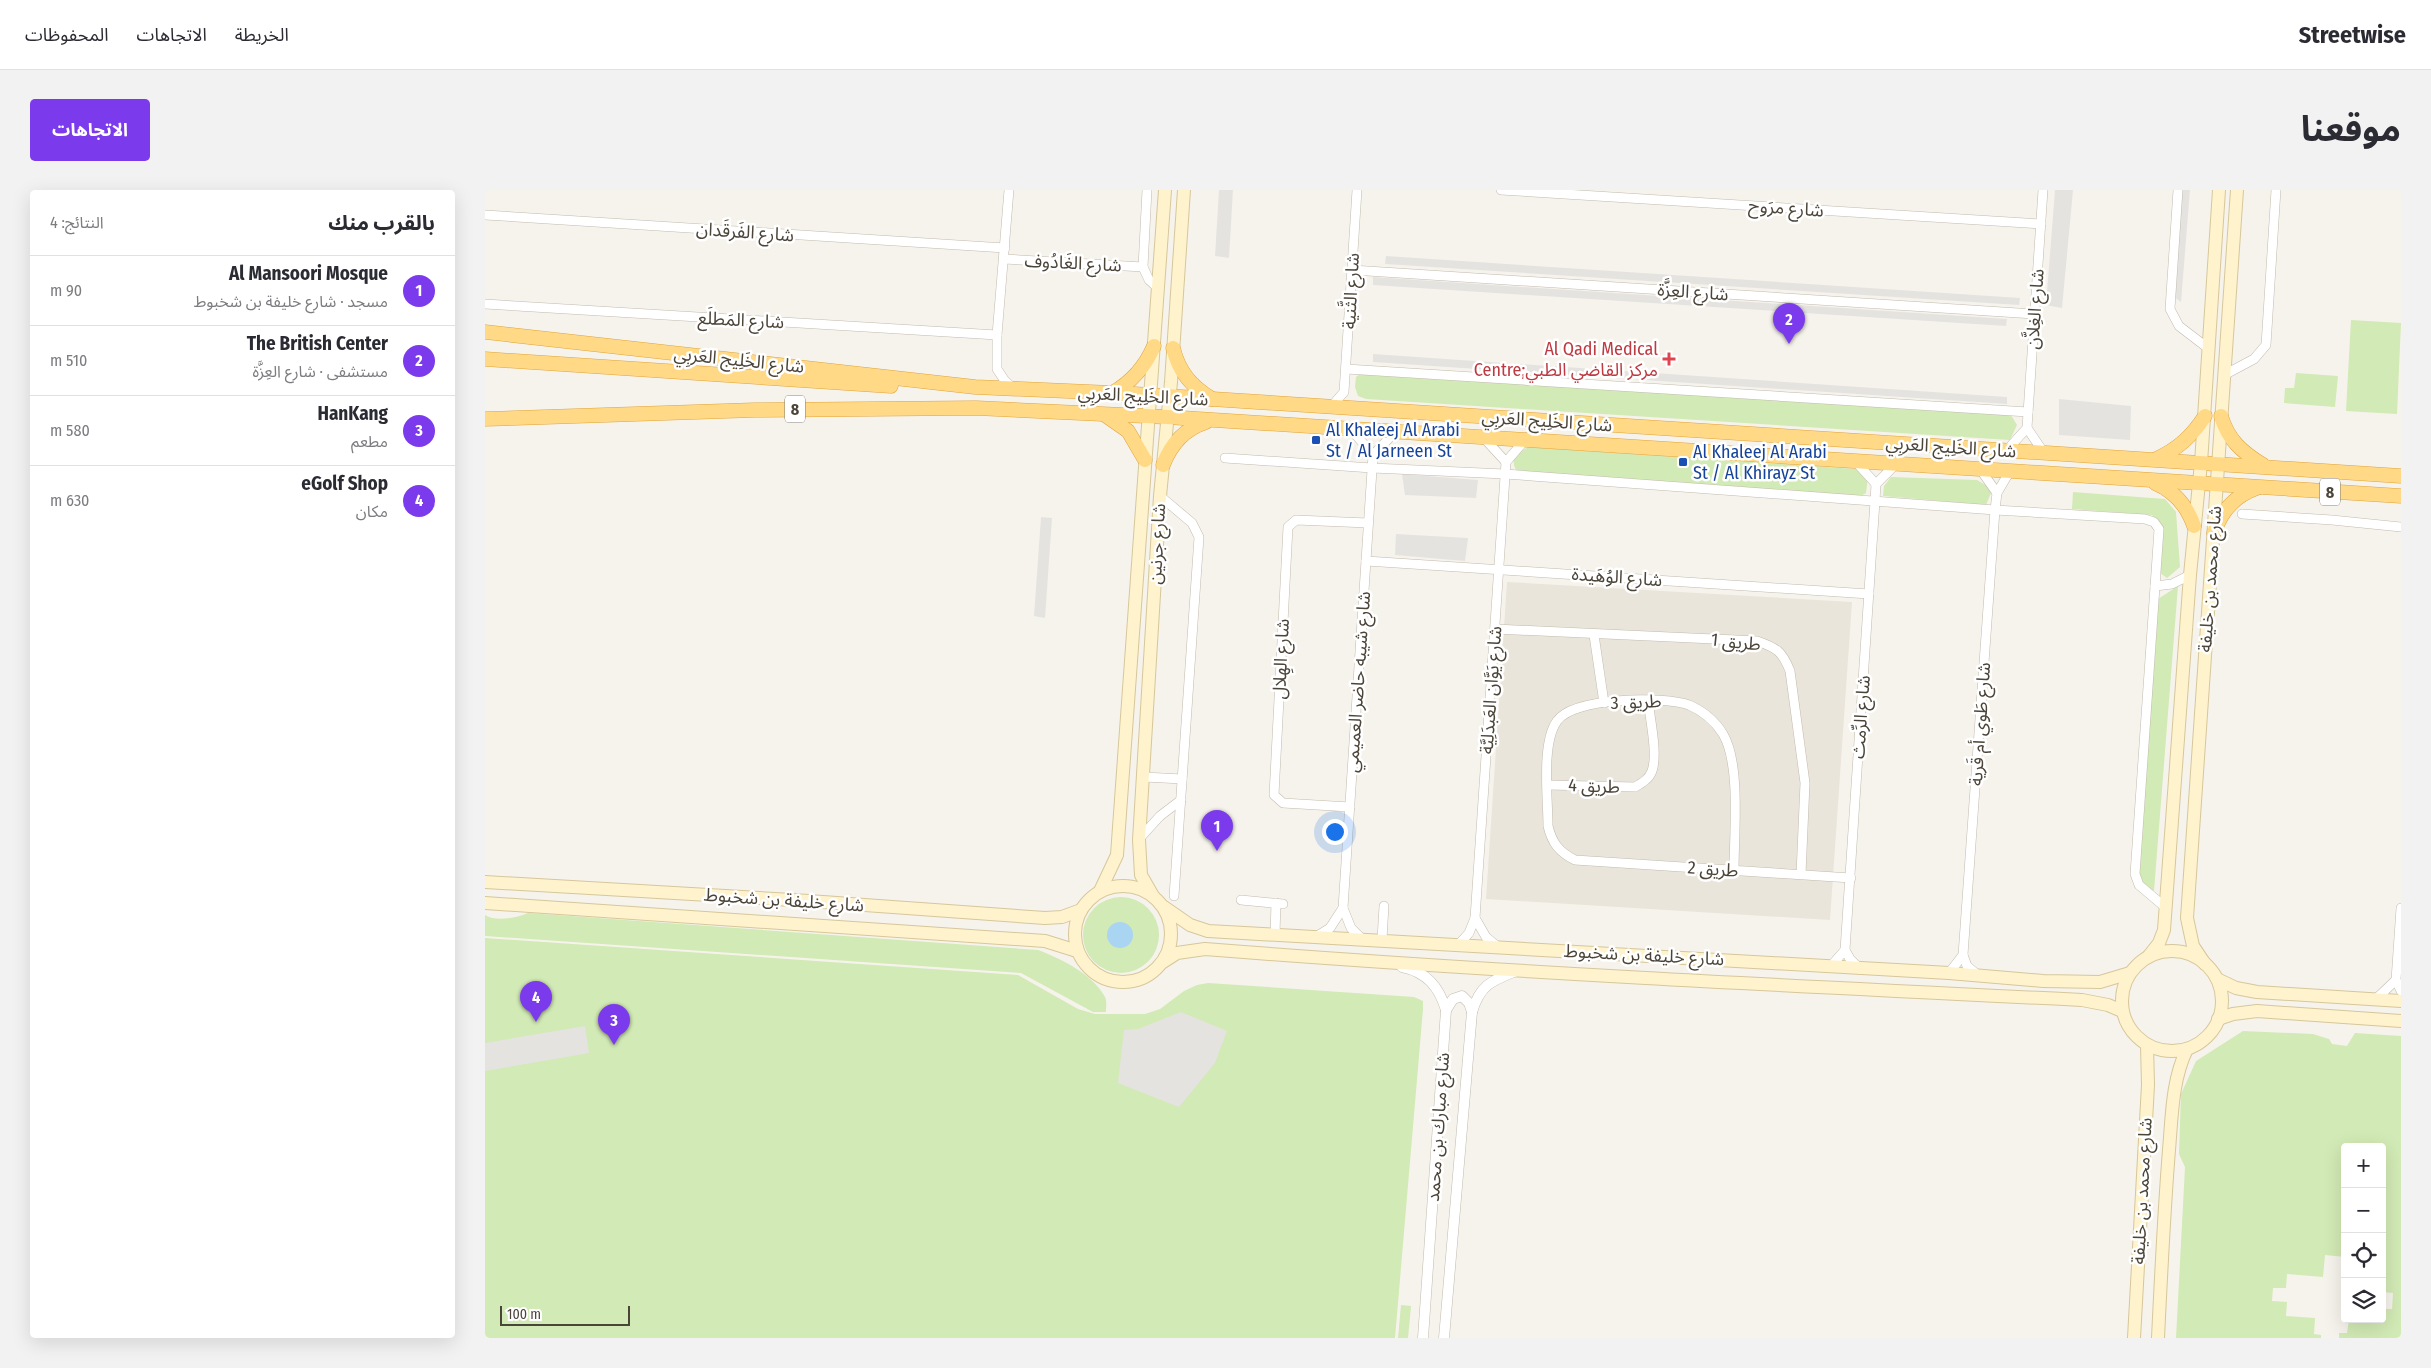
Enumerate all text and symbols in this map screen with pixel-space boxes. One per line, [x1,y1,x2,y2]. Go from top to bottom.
text: Streetwise [2299,21,2406,49]
text: المحفوظات [25,24,109,46]
text: الاتجاهات [137,24,207,46]
text: الخريطة [235,24,289,46]
button: الاتجاهات [30,99,150,161]
text: موقعنا [2301,108,2401,150]
street label: شارع مرَوح [1747,194,1824,225]
text: بالقرب منك [328,210,435,236]
text: النتائج: 4 [50,213,104,232]
street label: شارع الفَرقَدان [695,216,795,249]
street label: شارع الغَادُوف [1024,249,1122,280]
street label: شارع الثَّنية [1335,252,1367,330]
text: Al Mansoori Mosque [229,262,388,285]
street label: شارع الغِلاَّن [2019,268,2052,350]
street label: شارع العِزَّة [1656,276,1730,308]
text: 90 m [50,281,82,300]
text: 1 [416,281,422,300]
text: مسجد · شارع خليفة بن شخبوط [194,292,388,311]
pin: 2 [1773,303,1805,344]
street label: شارع المَطلَع [697,305,785,336]
text: The British Center [247,332,388,355]
place label: Al Qadi Medical Centre;مركز القاضي الطبي [1474,338,1658,383]
street label: شارع الخَلِيج العَربِي [672,342,805,381]
text: 510 m [50,351,87,370]
text: 2 [415,351,423,370]
marker: Al Qadi Medical Centre;مركز القاضي الطبي [1662,352,1676,366]
text: مستشفى · شارع العِزَّة [252,362,388,381]
street label: شارع الخَلِيج العَربِي [1077,382,1209,413]
road number: 8 [785,395,805,422]
text: HanKang [317,402,388,425]
street label: شارع الخَلِيج العَربِي [1481,405,1613,440]
place label: Al Khaleej Al Arabi St / Al Jarneen St [1326,419,1460,462]
text: 580 m [50,421,90,440]
text: 3 [415,421,423,440]
street label: شارع الخَلِيج العَربِي [1885,431,2017,466]
text: مطعم [351,432,388,451]
marker: Al Khaleej Al Arabi St / Al Jarneen St [1310,434,1322,446]
place label: Al Khaleej Al Arabi St / Al Khirayz St [1693,441,1827,484]
marker: Al Khaleej Al Arabi St / Al Khirayz St [1677,456,1689,468]
text: eGolf Shop [301,472,388,495]
road number: 8 [2320,478,2340,506]
text: 630 m [50,491,89,510]
text: 4 [415,491,423,510]
text: مكان [356,502,388,521]
street label: شارع جرنين [1144,503,1173,585]
street label: شارع محمد بن خليفة [2194,505,2229,653]
street label: شارع الوُهَيدة [1571,563,1663,594]
street label: شارع شيبه حاضر العميمي [1341,591,1378,774]
street label: شارع الهِلال [1268,618,1297,700]
street label: شارع يَوَّان العَبدَلِيَّة [1476,625,1509,755]
street label: طريق 1 [1710,628,1762,656]
street label: شارع طَوي أم قَرية [1963,661,1998,787]
street label: شارع الرِّمث [1847,674,1878,760]
street label: طريق 3 [1610,690,1662,714]
street label: طريق 4 [1568,774,1620,798]
pin: 1 [1201,810,1233,851]
your location [1322,819,1348,845]
street label: طريق 2 [1687,856,1739,882]
street label: شارع خليفة بن شخبوط [703,883,865,920]
street label: شارع خليفة بن شخبوط [1563,940,1725,973]
pin: 4 [520,981,552,1022]
pin: 3 [598,1004,630,1045]
street label: شارع مبارك بن محمد [1422,1052,1457,1203]
street label: شارع محمد بن خليفة [2127,1117,2160,1265]
map controls [2341,1143,2386,1323]
button: + [2341,1143,2386,1188]
button: − [2341,1188,2386,1233]
button: locate [2341,1233,2386,1278]
button: layers [2341,1278,2386,1323]
scale bar [500,1303,630,1326]
text: 100 m [507,1306,541,1323]

